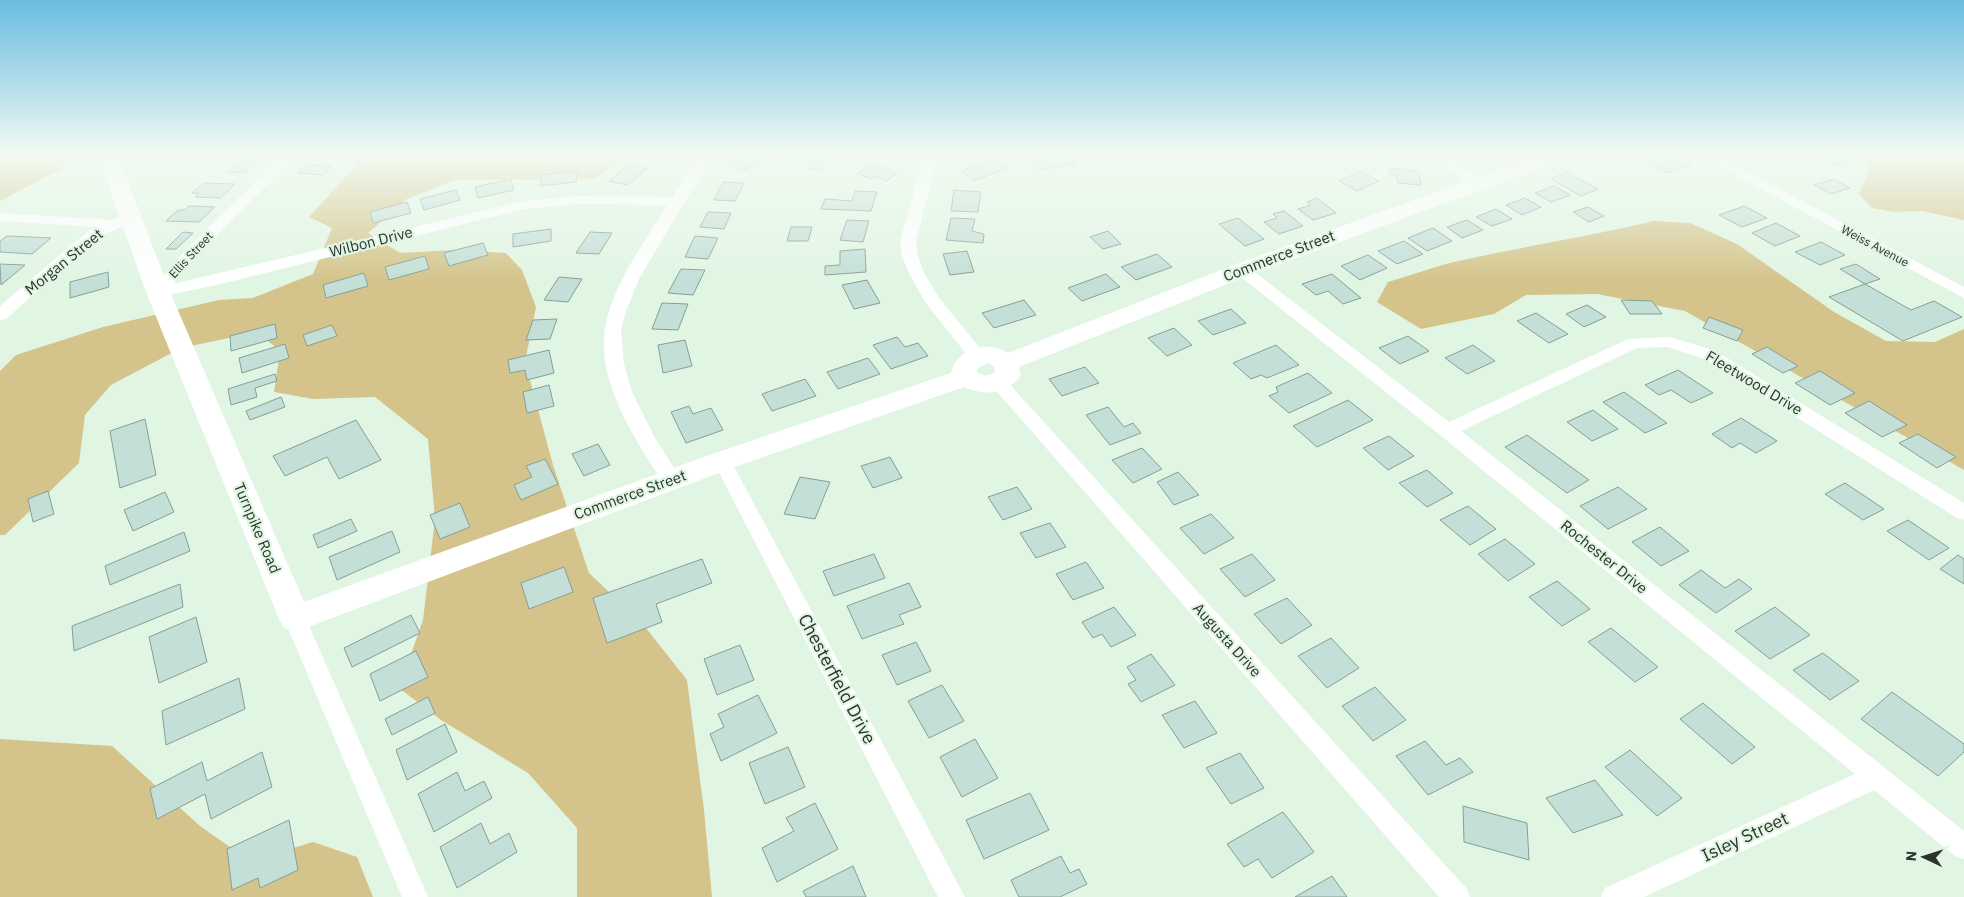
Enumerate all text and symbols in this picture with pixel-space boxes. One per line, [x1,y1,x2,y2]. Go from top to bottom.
street label: Weiss Avenue [1839,221,1912,270]
street label: Wilbon Drive [327,222,414,261]
street label: Morgan Street [21,224,107,299]
street label: Commerce Street [1220,226,1337,286]
street label: Ellis Street [165,228,216,281]
street label: Fleetwood Drive [1702,346,1806,419]
street label: Commerce Street [571,465,688,524]
street label: Turnpike Road [230,480,285,576]
street label: Rochester Drive [1557,516,1652,598]
street label: Augusta Drive [1189,599,1266,681]
street label: Chesterfield Drive [793,610,881,748]
street label: Isley Street [1698,806,1792,867]
north arrow [1899,832,1949,882]
text: N [1902,850,1920,862]

